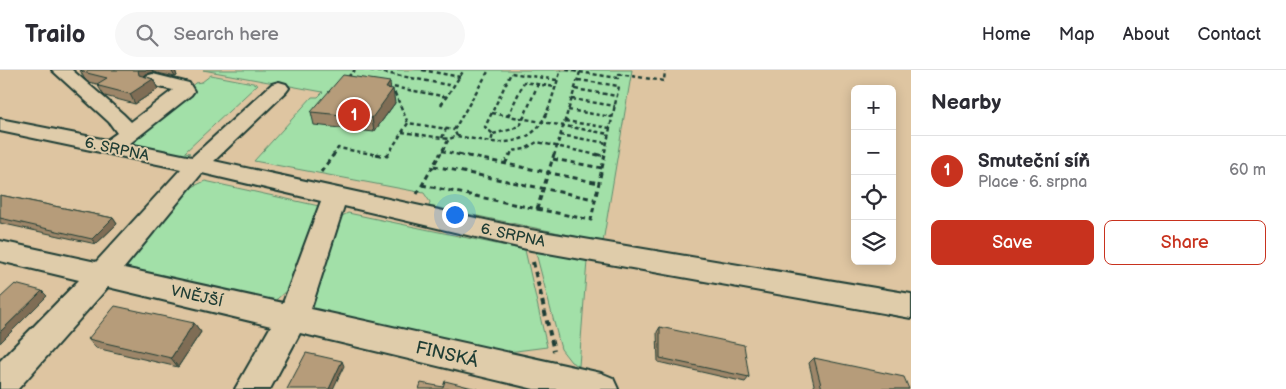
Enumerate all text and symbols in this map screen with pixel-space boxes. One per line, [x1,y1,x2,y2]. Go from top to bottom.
search box [115,12,465,57]
text: Trailo [25,20,85,49]
icon: search [133,21,161,49]
text: Search here [173,23,279,46]
text: Home [982,24,1031,45]
text: Map [1059,24,1095,45]
text: About [1123,24,1170,45]
text: Contact [1198,24,1261,45]
map controls [851,85,896,265]
button: + [851,85,896,130]
text: Nearby [931,90,1001,115]
pin: 1 [338,96,370,134]
button: − [851,130,896,175]
street label: 6. SRPNA [83,133,152,166]
text: Smuteční síň [978,150,1090,173]
text: 1 [944,161,950,180]
text: 60 m [1229,161,1266,180]
text: Place · 6. srpna [978,173,1087,192]
button: locate [851,175,896,220]
your location [442,202,468,228]
street label: 6. SRPNA [479,219,548,252]
button: layers [851,220,896,265]
button: Save [931,220,1094,265]
button: Share [1104,220,1266,265]
street label: VNĚJŠÍ [169,281,225,312]
street label: FINSKÁ [414,335,481,372]

